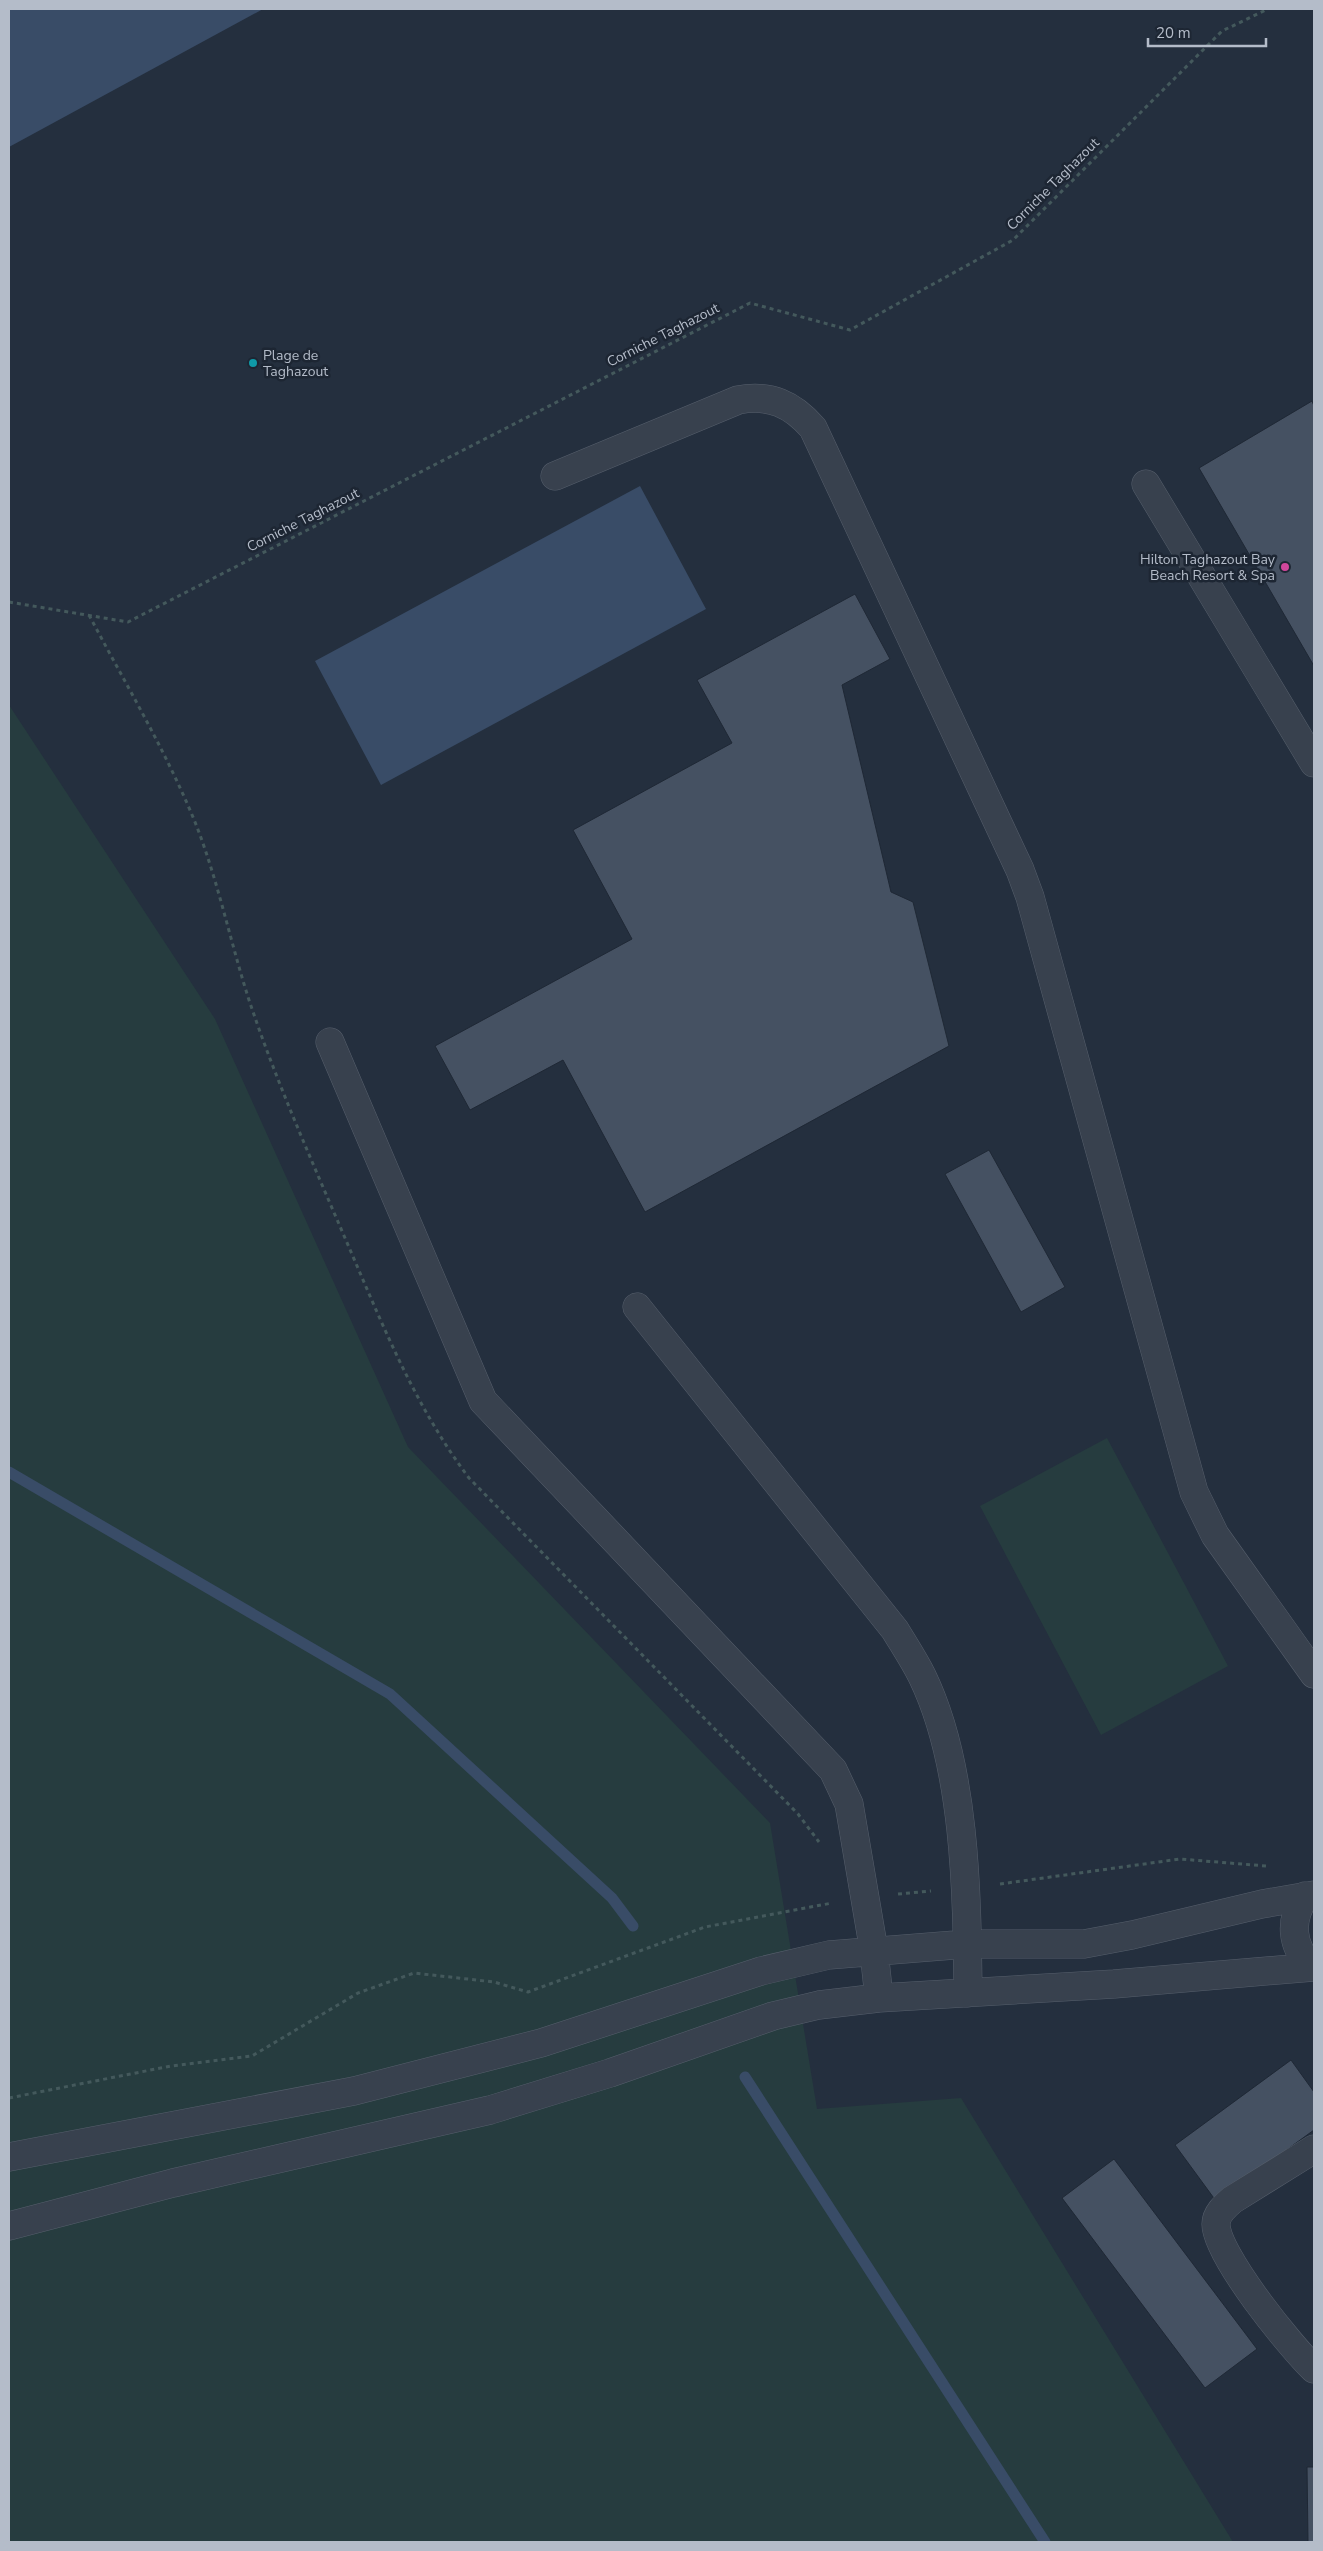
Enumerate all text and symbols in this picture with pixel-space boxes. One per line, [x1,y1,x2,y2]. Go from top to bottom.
scale bar [1148,15,1266,47]
text: 20 m [1156,23,1191,43]
street label: Corniche Taghazout [1003,134,1103,234]
street label: Corniche Taghazout [604,298,722,372]
place label: Plage de Taghazout [263,346,328,381]
marker: Plage de Taghazout [247,357,259,369]
street label: Corniche Taghazout [244,483,362,557]
place label: Hilton Taghazout Bay Beach Resort & Spa [1140,550,1276,585]
marker: Hilton Taghazout Bay Beach Resort & Spa [1279,561,1291,573]

